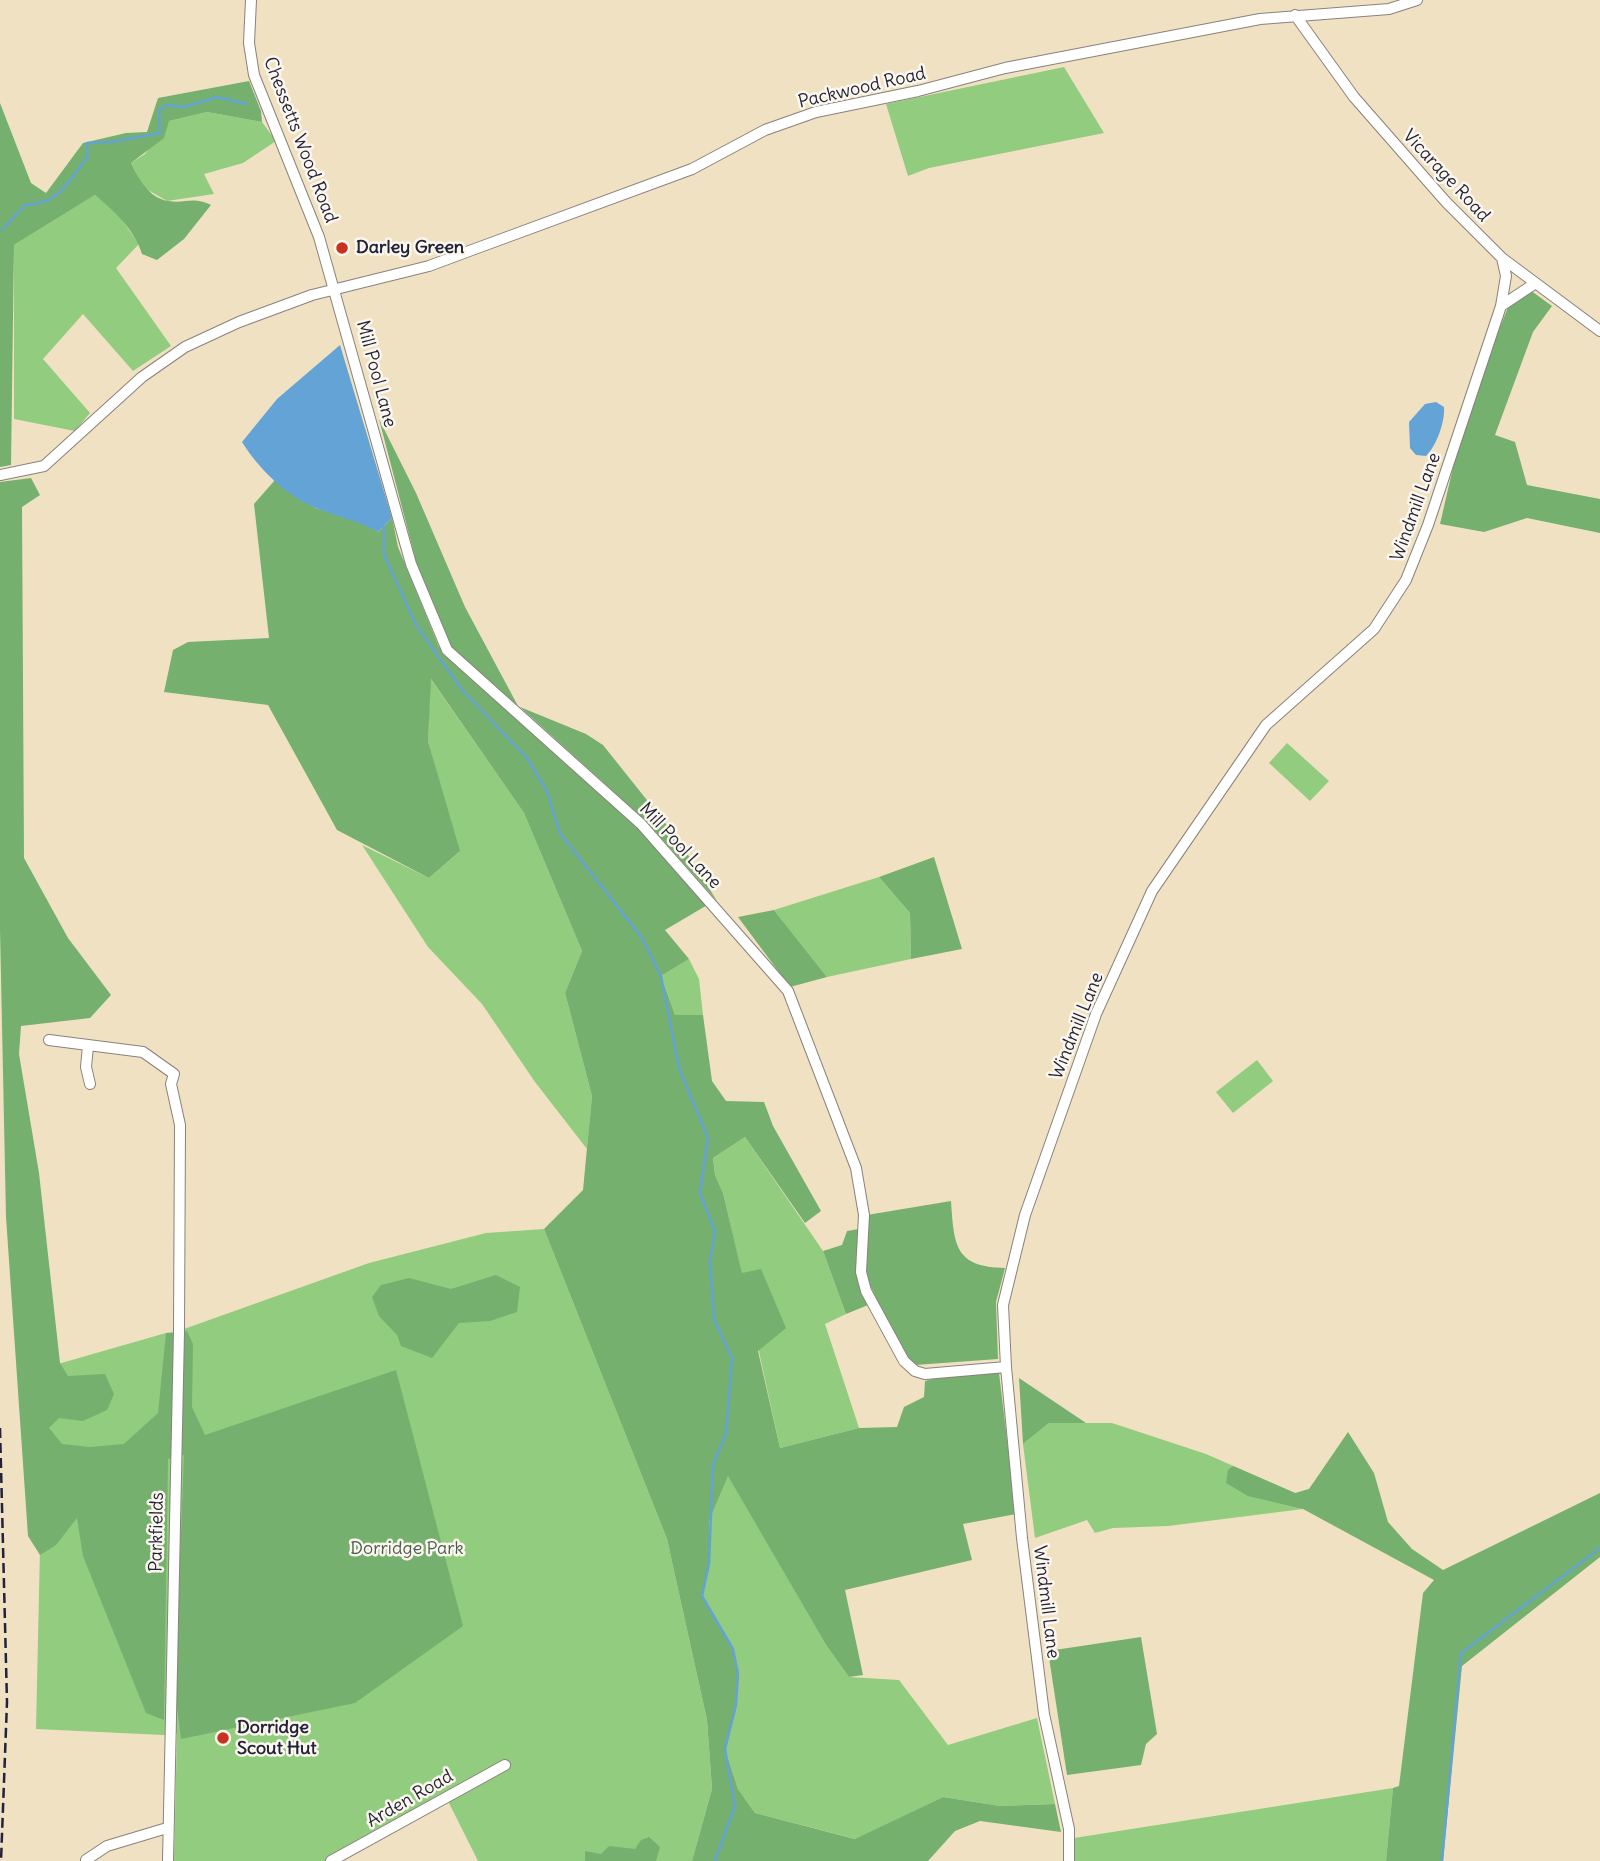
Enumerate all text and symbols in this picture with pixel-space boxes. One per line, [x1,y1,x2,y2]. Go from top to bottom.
street label: Chessetts Wood Road [258,54,342,226]
street label: Packwood Road [796,63,928,113]
street label: Vicarage Road [1398,125,1494,227]
place label: Darley Green [356,237,464,259]
marker: Darley Green [334,240,350,256]
street label: Mill Pool Lane [351,318,401,430]
street label: Windmill Lane [1386,450,1446,564]
street label: Mill Pool Lane [635,798,725,894]
street label: Windmill Lane [1046,969,1108,1083]
street label: Parkfields [146,1492,168,1572]
park label: Dorridge Park [350,1538,464,1560]
street label: Windmill Lane [1028,1544,1064,1660]
place label: Dorridge Scout Hut [237,1717,316,1760]
marker: Dorridge Scout Hut [215,1730,231,1746]
street label: Arden Road [363,1766,457,1832]

